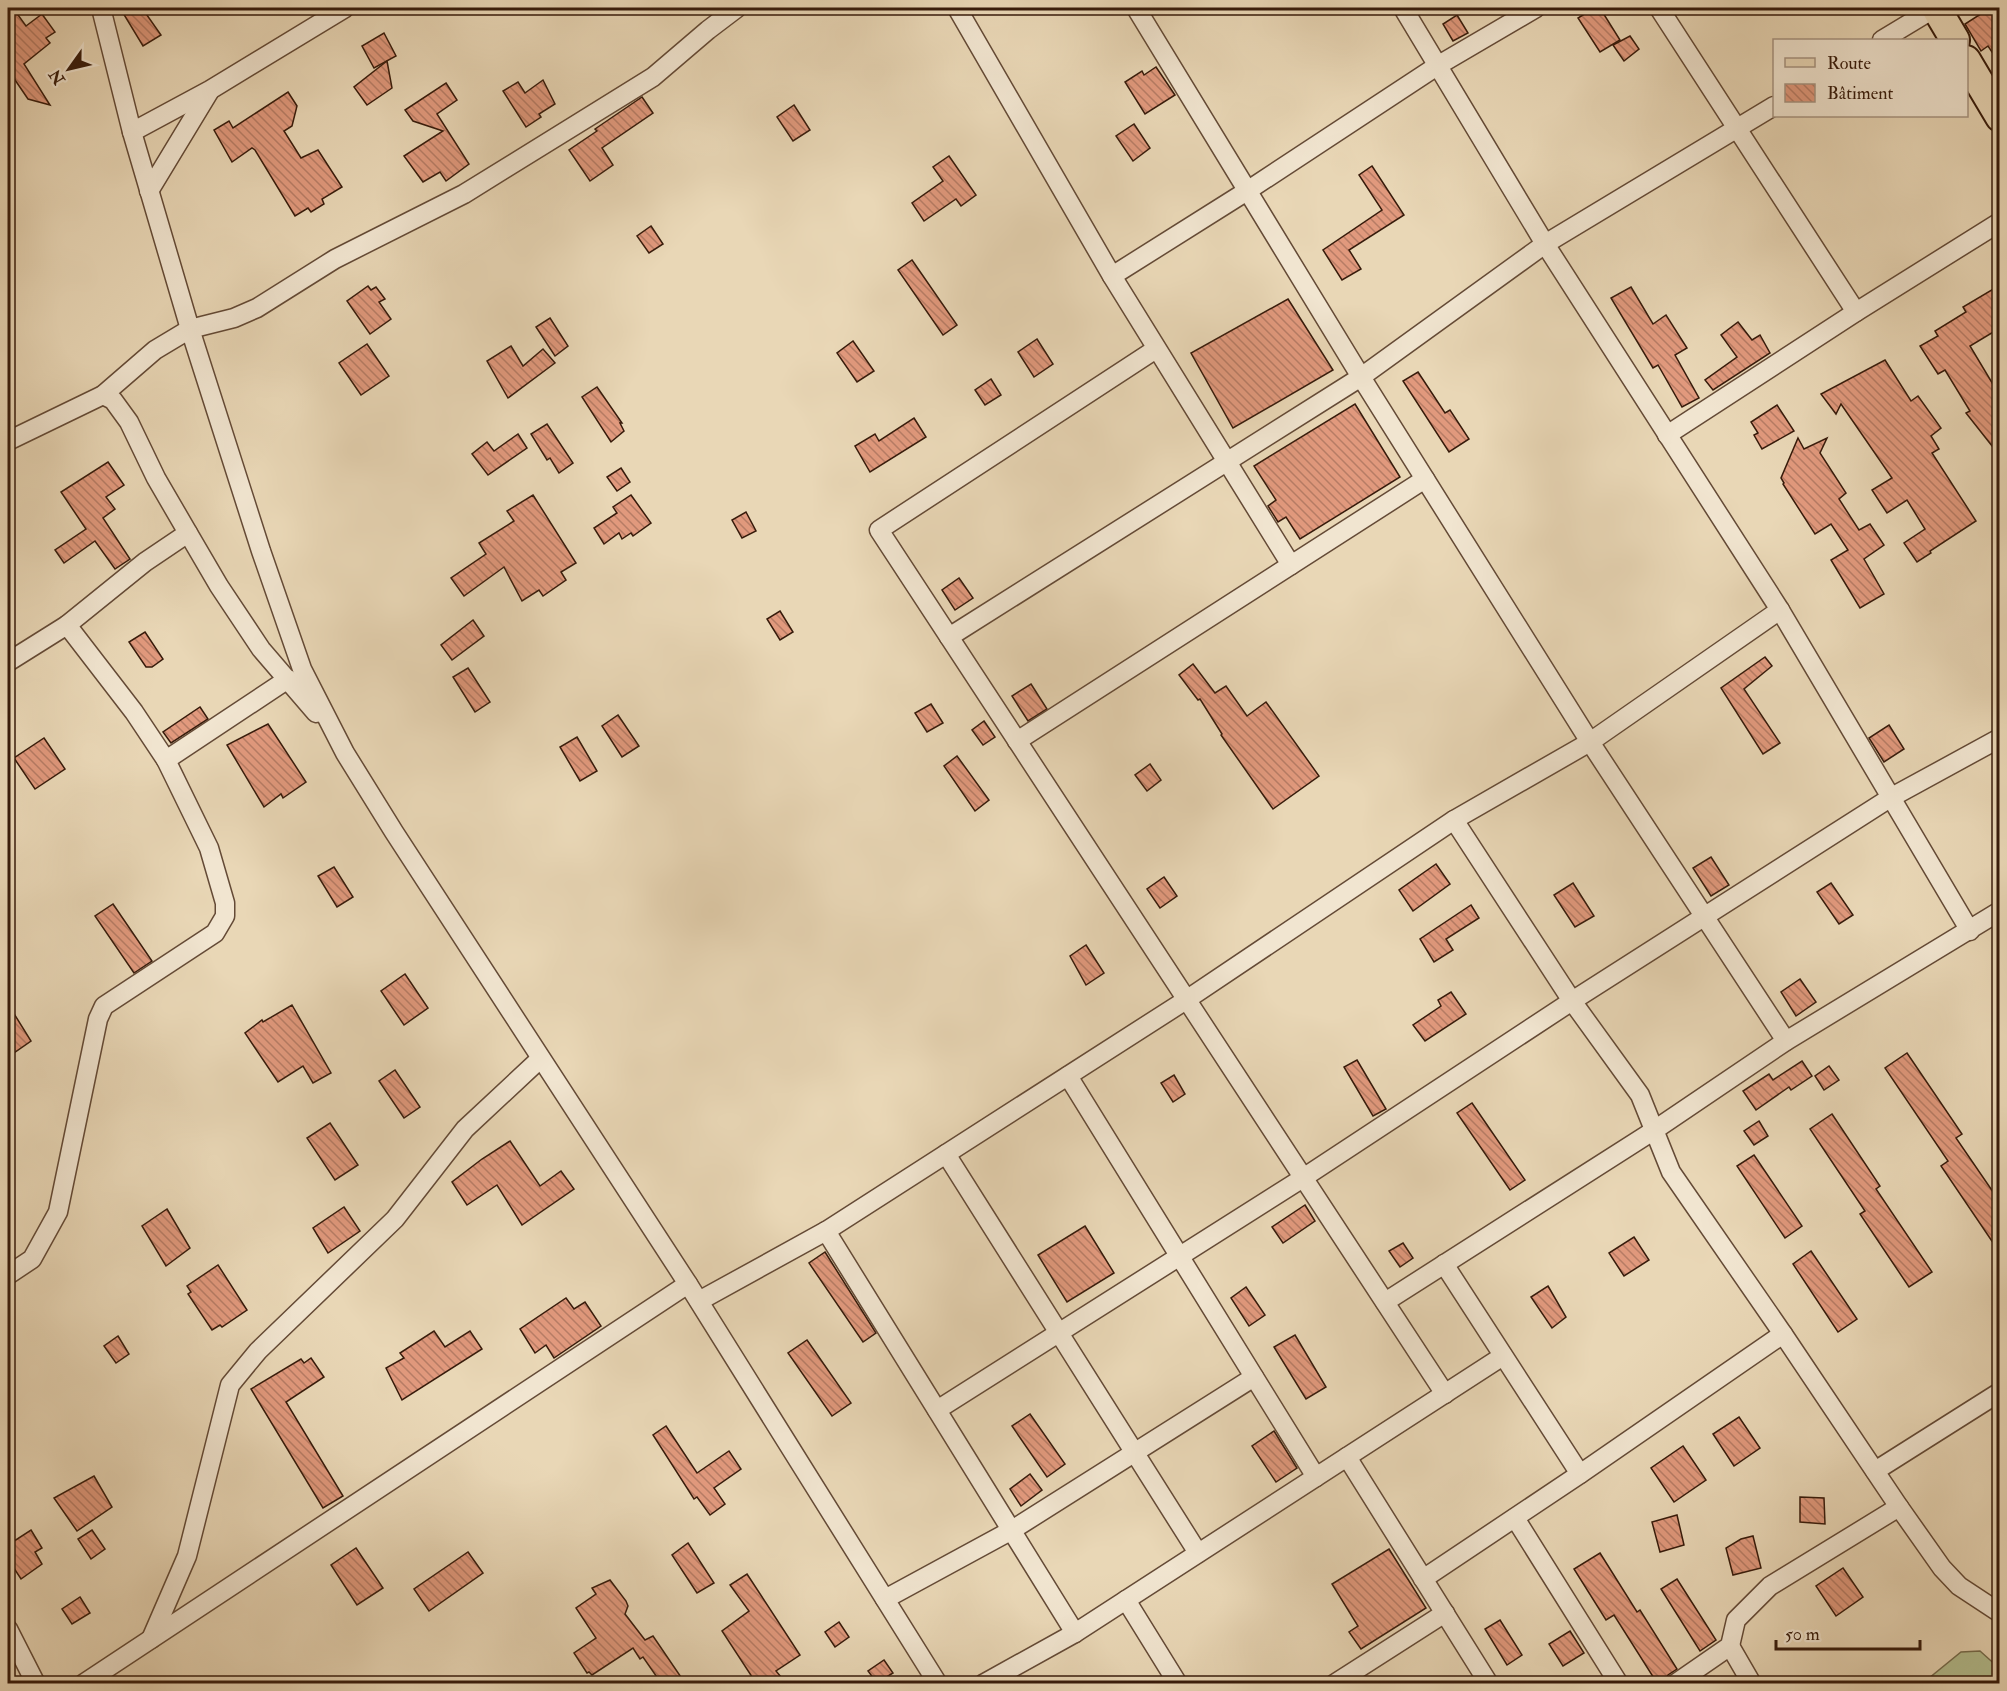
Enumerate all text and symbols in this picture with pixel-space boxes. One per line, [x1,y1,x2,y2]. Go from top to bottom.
north arrow [39,39,99,99]
legend [1773,39,1968,117]
text: Route [1827,52,1871,75]
text: N [45,65,70,89]
text: Bâtiment [1827,82,1893,105]
scale bar [1776,1613,1920,1651]
text: 50 m [1785,1623,1820,1646]

